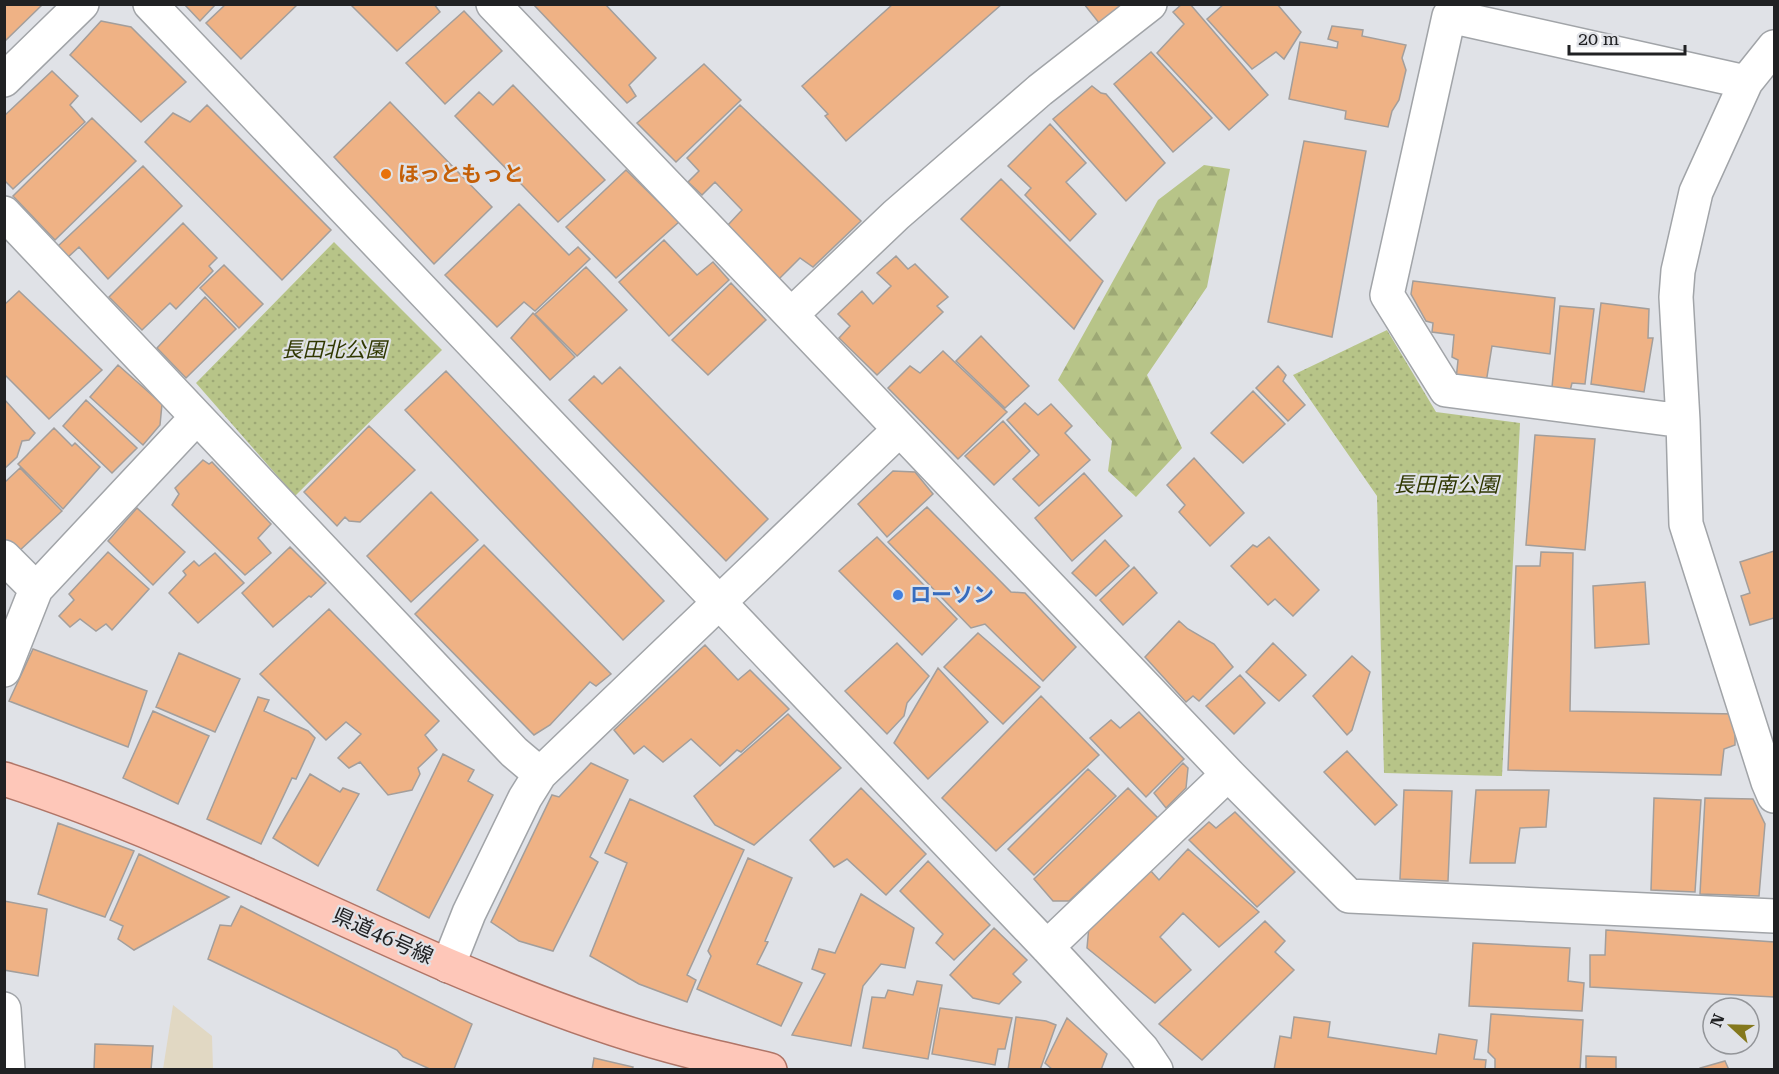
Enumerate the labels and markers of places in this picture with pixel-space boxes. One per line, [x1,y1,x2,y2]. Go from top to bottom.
place label: ほっともっと [398,162,524,186]
marker: ほっともっと [379,167,393,181]
place label: ローソン [910,583,994,607]
marker: ローソン [891,588,905,602]

